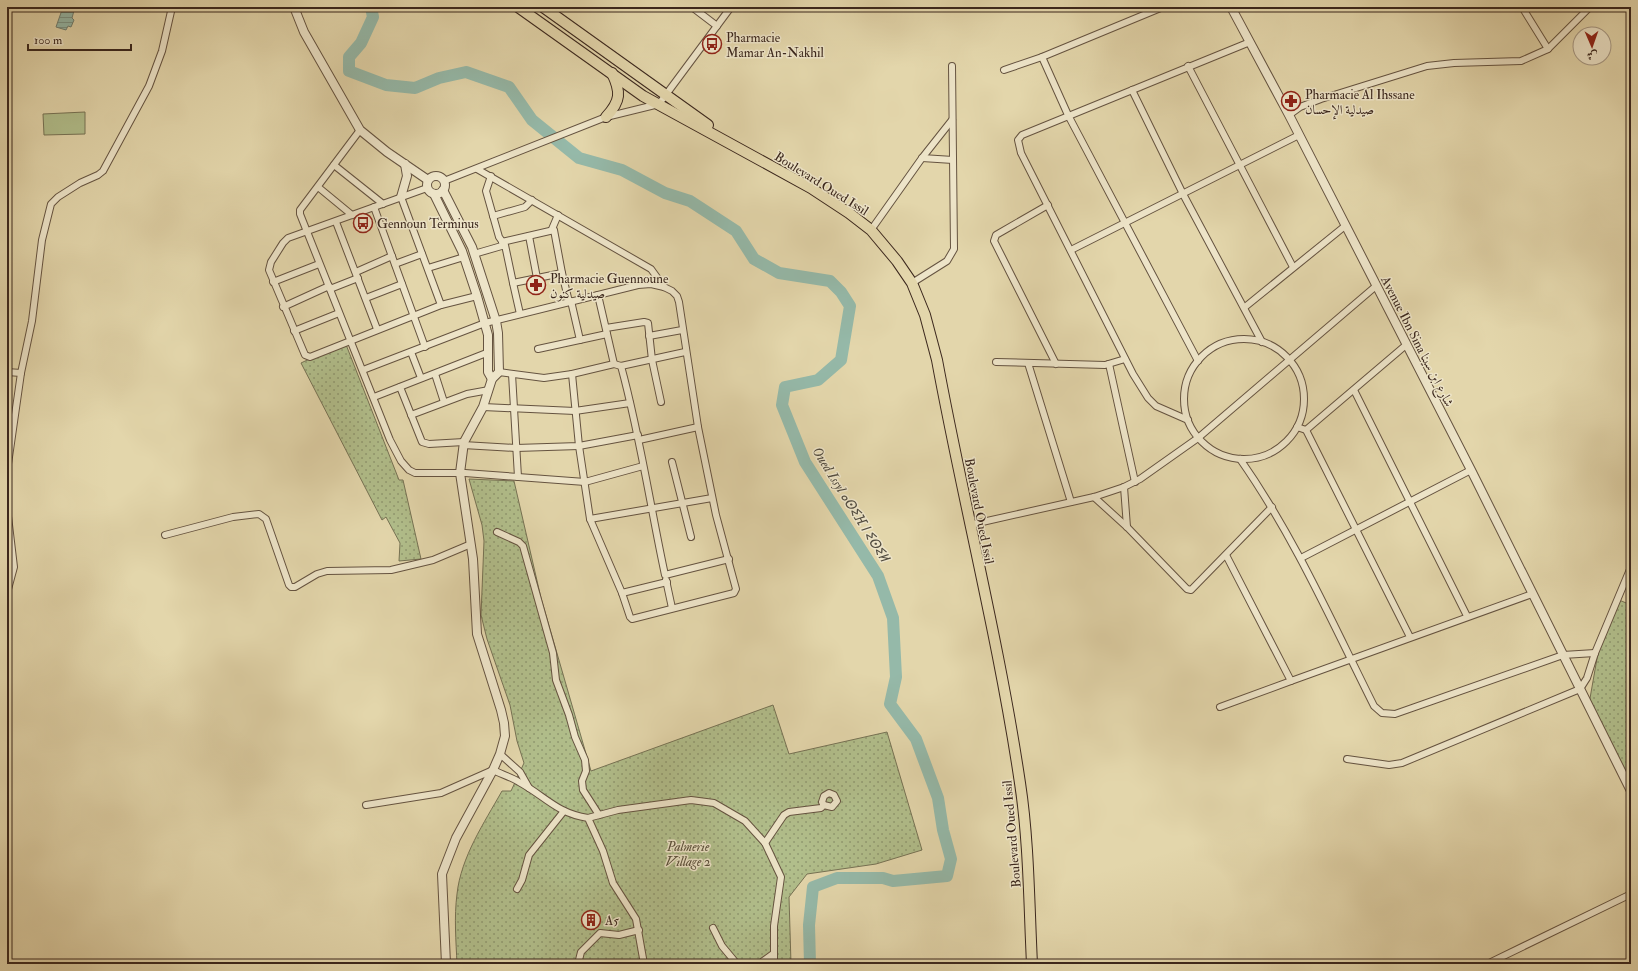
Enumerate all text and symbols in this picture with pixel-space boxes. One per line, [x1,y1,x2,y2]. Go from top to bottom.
scale bar [28,26,131,52]
north arrow [1572,26,1612,66]
place label: Pharmacie Mamar An-Nakhil [726,30,824,61]
text: 100 m [34,33,63,48]
bus stop icon: Pharmacie Mamar An-Nakhil [701,33,723,55]
text: ش [1587,49,1598,62]
place label: Pharmacie Al Ihssane صيدلية الإحسان [1305,87,1415,120]
pharmacy icon: Pharmacie Al Ihssane صيدلية الإحسان [1280,90,1302,112]
street label: Boulevard Oued Issil [772,148,872,220]
bus stop icon: Gennoun Terminus [352,212,374,234]
place label: Gennoun Terminus [377,216,479,232]
place label: Pharmacie Guennoune صيدلية كنون [550,271,669,302]
street label: Avenue Ibn Sina شارع ابن سينا [1374,273,1457,411]
pharmacy icon: Pharmacie Guennoune صيدلية كنون [525,274,547,296]
water label: Oued Issyl ⴰⵙⵉⴼ ⵏ ⵉⵙⵉⵍ [808,444,894,567]
street label: Boulevard Oued Issil [961,457,997,566]
street label: Boulevard Oued Issil [999,779,1025,888]
park label: Palmerie Village 2 [665,839,711,870]
building icon: A5 [580,909,602,931]
place label: A5 [604,913,619,929]

